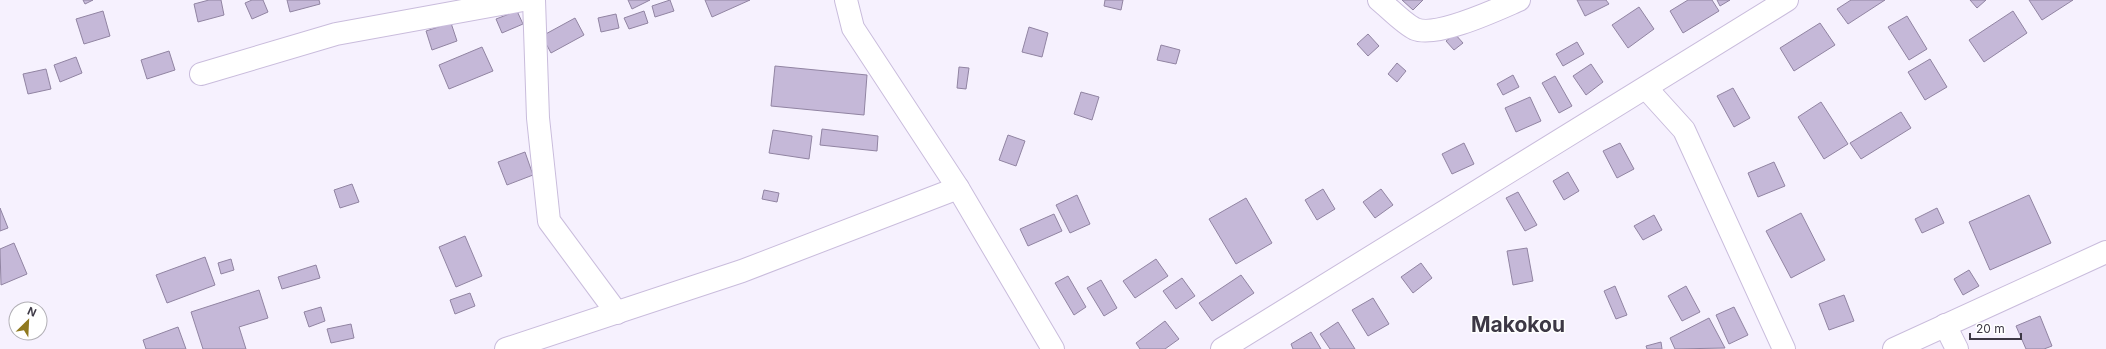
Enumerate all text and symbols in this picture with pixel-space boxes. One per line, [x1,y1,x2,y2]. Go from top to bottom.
north arrow [8,301,48,341]
text: N [25,304,39,320]
district label: Makokou [1471,312,1565,337]
scale bar [1970,315,2021,341]
text: 20 m [1976,321,2005,336]

